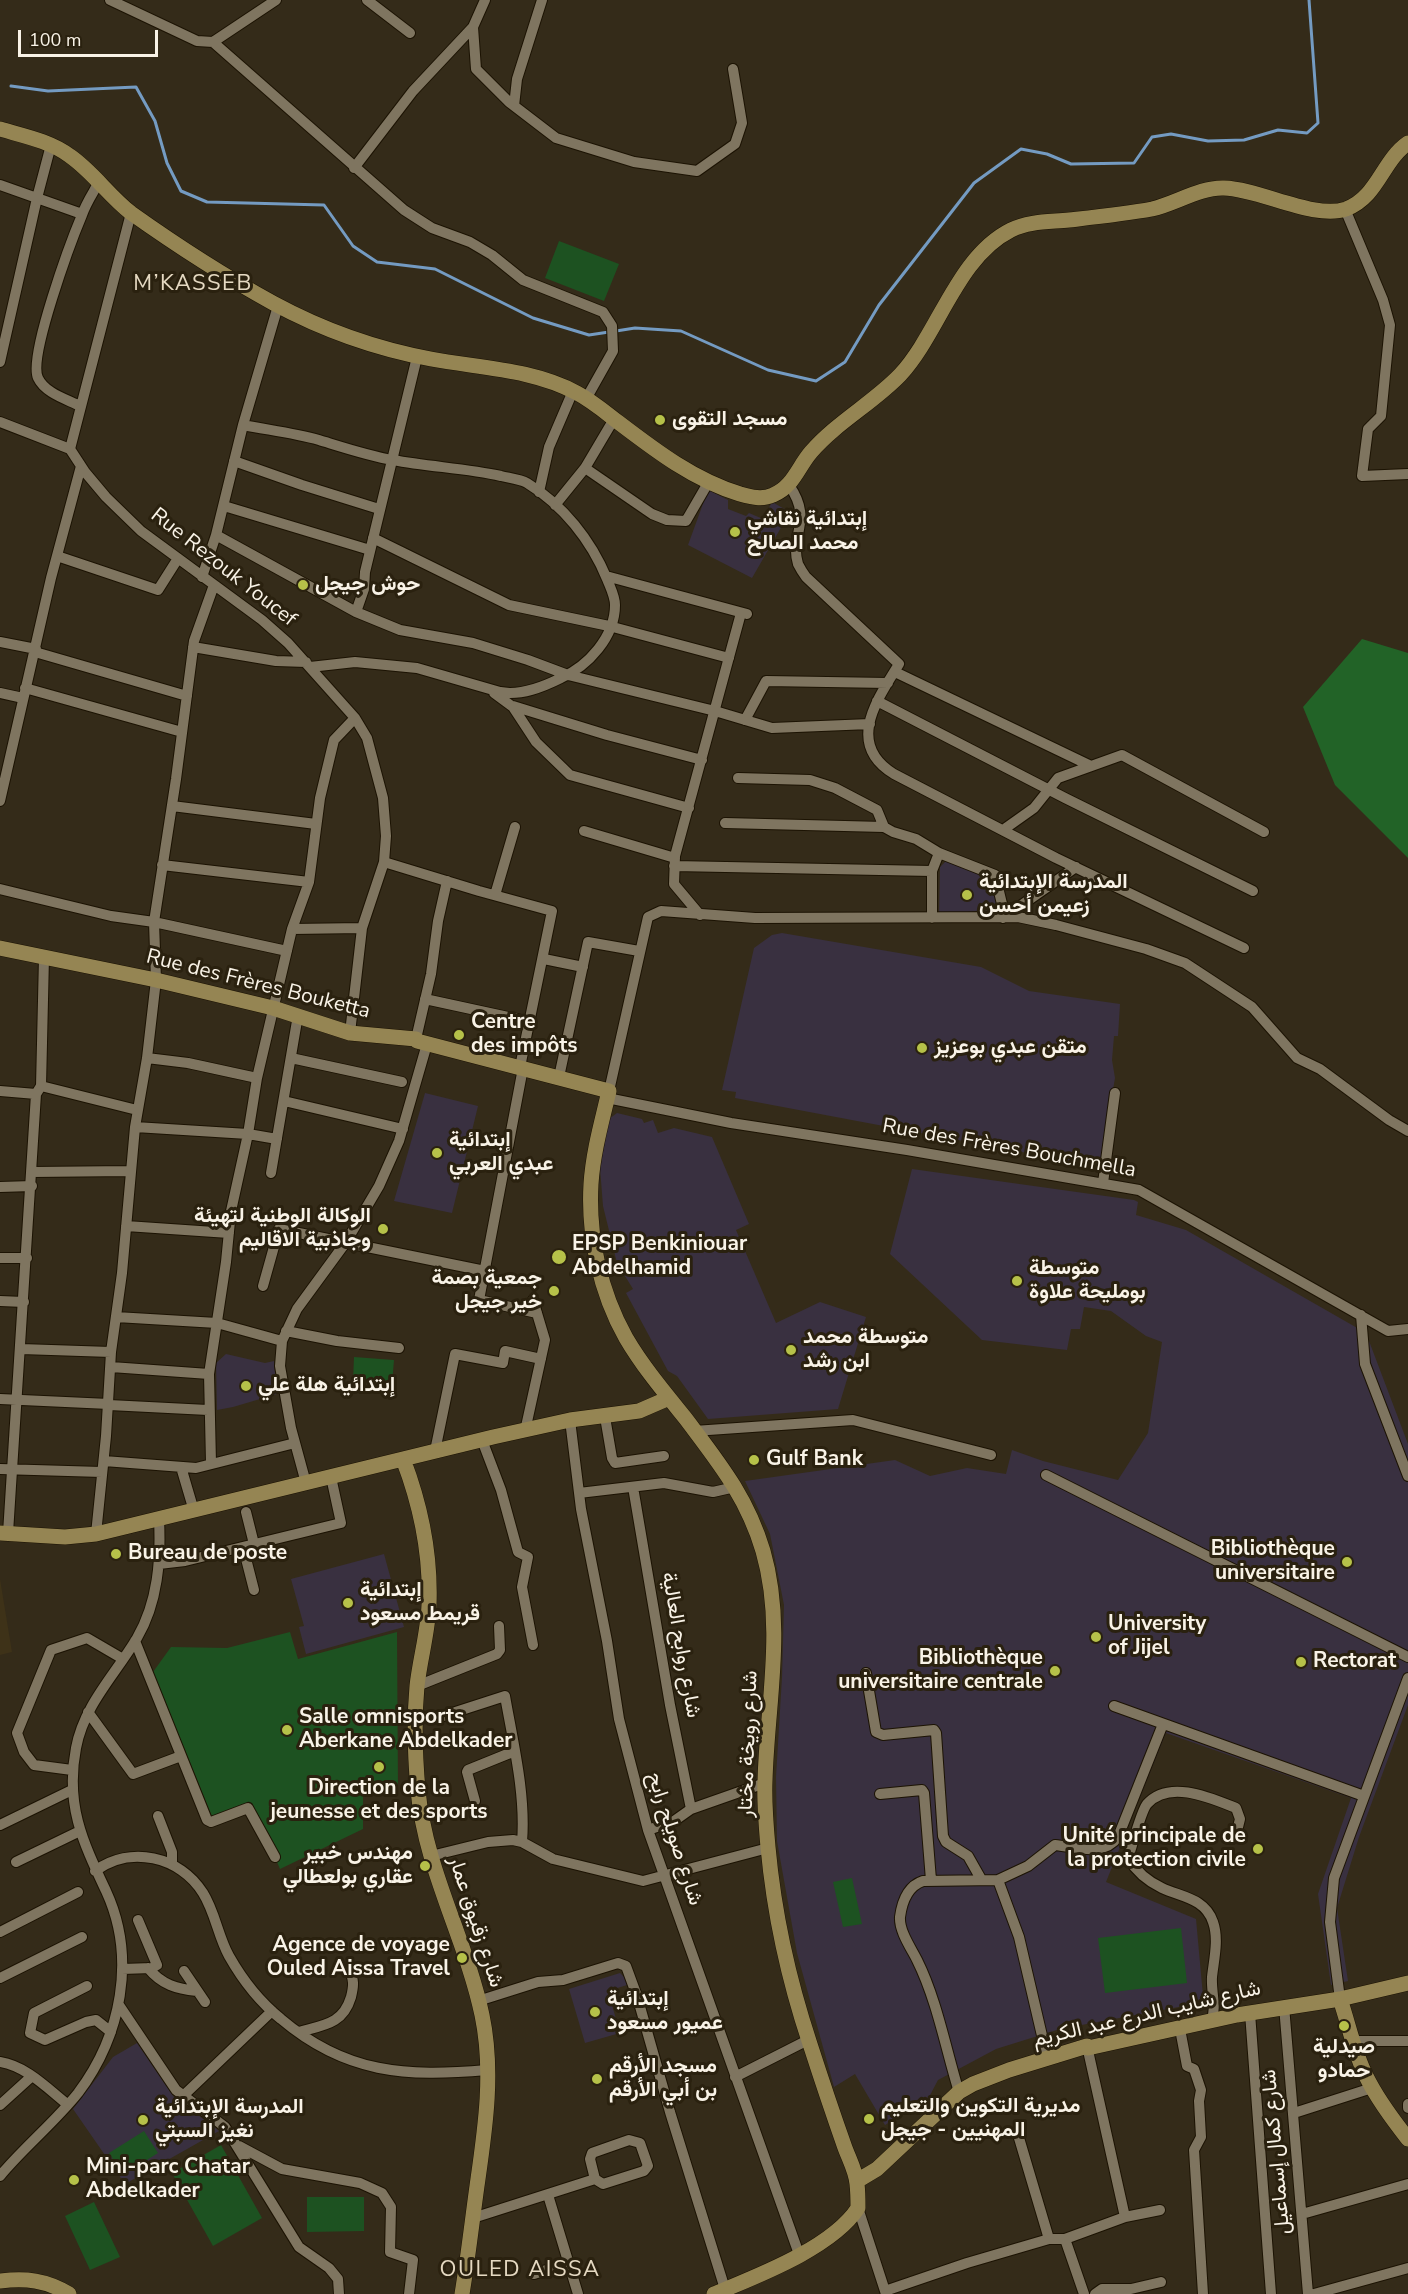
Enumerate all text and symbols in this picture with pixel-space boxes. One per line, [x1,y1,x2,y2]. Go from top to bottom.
scale bar [21,18,160,56]
text: 100 m [29,28,81,52]
district label: M’KASSEB [133,272,253,298]
place label: مسجد التقوى [672,407,787,433]
marker: مسجد التقوى [653,413,667,427]
street label: Rue Rezouk Youcef [145,503,301,633]
place label: إبتدائية نقاشي محمد الصالح [747,507,867,557]
marker: إبتدائية نقاشي محمد الصالح [728,525,742,539]
place label: حوش جيجل [315,572,420,598]
marker: حوش جيجل [296,578,310,592]
place label: المدرسة الإبتدائية زعيمن أحسن [979,870,1128,920]
marker: المدرسة الإبتدائية زعيمن أحسن [960,888,974,902]
street label: Rue des Frères Bouketta [143,945,373,1025]
place label: Centre des impôts [471,1010,578,1060]
marker: Centre des impôts [452,1028,466,1042]
place label: متقن عبدي بوعزيز [934,1035,1087,1061]
marker: متقن عبدي بوعزيز [915,1041,929,1055]
street label: Rue des Frères Bouchmella [880,1114,1138,1184]
place label: إبتدائية عبدي العربي [449,1128,553,1178]
marker: إبتدائية عبدي العربي [430,1146,444,1160]
place label: الوكالة الوطنية لتهيئة وجاذبية الاقاليم [194,1204,371,1254]
marker: الوكالة الوطنية لتهيئة وجاذبية الاقاليم [376,1222,390,1236]
place label: EPSP Benkiniouar Abdelhamid [572,1232,747,1282]
marker: EPSP Benkiniouar Abdelhamid [550,1248,568,1266]
place label: متوسطة بومليحة علاوة [1029,1256,1146,1306]
place label: جمعية بصمة خير جيجل [432,1266,542,1316]
marker: متوسطة بومليحة علاوة [1010,1274,1024,1288]
marker: جمعية بصمة خير جيجل [547,1284,561,1298]
place label: متوسطة محمد ابن رشد [803,1325,928,1375]
marker: متوسطة محمد ابن رشد [784,1343,798,1357]
place label: إبتدائية هلة علي [258,1373,395,1399]
marker: إبتدائية هلة علي [239,1379,253,1393]
place label: Gulf Bank [766,1447,863,1473]
marker: Gulf Bank [747,1453,761,1467]
place label: Bibliothèque universitaire [1211,1537,1335,1587]
place label: Bureau de poste [128,1541,287,1567]
marker: Bureau de poste [109,1547,123,1561]
marker: Bibliothèque universitaire [1340,1555,1354,1569]
street label: شارع روابح العالية [655,1570,705,1720]
place label: إبتدائية قريمط مسعود [360,1578,480,1628]
marker: إبتدائية قريمط مسعود [341,1596,355,1610]
place label: University of Jijel [1108,1612,1206,1662]
marker: University of Jijel [1089,1630,1103,1644]
place label: Bibliothèque universitaire centrale [838,1646,1043,1696]
place label: Rectorat [1313,1649,1396,1675]
marker: Rectorat [1294,1655,1308,1669]
marker: Bibliothèque universitaire centrale [1048,1664,1062,1678]
street label: شارع رويخة مختار [734,1670,764,1818]
place label: Salle omnisports Aberkane Abdelkader [299,1705,513,1755]
marker: Salle omnisports Aberkane Abdelkader [280,1723,294,1737]
marker: Direction de la jeunesse et des sports [372,1760,386,1774]
street label: شارع صويلح رابح [641,1769,707,1909]
place label: Direction de la jeunesse et des sports [270,1776,488,1826]
place label: Unité principale de la protection civile [1062,1824,1246,1874]
place label: مهندس خبير عقاري بولعطالي [283,1841,413,1891]
marker: Unité principale de la protection civile [1251,1842,1265,1856]
street label: شارع زقيوق عمار [442,1853,508,1991]
marker: مهندس خبير عقاري بولعطالي [418,1859,432,1873]
place label: Agence de voyage Ouled Aissa Travel [267,1933,450,1983]
marker: Agence de voyage Ouled Aissa Travel [455,1951,469,1965]
street label: شارع شايب الدرع عبد الكريم [1031,1976,1263,2054]
place label: إبتدائية عميور مسعود [607,1987,723,2037]
marker: إبتدائية عميور مسعود [588,2005,602,2019]
marker: صيدلية حمادو [1337,2019,1351,2033]
place label: صيدلية حمادو [1313,2035,1375,2085]
place label: مسجد الأرقم بن أبي الأرقم [609,2054,717,2104]
street label: شارع كمال إسماعيل [1257,2068,1297,2236]
marker: مسجد الأرقم بن أبي الأرقم [590,2072,604,2086]
place label: مديرية التكوين والتعليم المهنيين - جيجل [881,2094,1081,2144]
place label: المدرسة الإبتدائية نغيز السبتي [155,2095,304,2145]
marker: مديرية التكوين والتعليم المهنيين - جيجل [862,2112,876,2126]
marker: المدرسة الإبتدائية نغيز السبتي [136,2113,150,2127]
place label: Mini-parc Chatar Abdelkader [86,2155,250,2205]
marker: Mini-parc Chatar Abdelkader [67,2173,81,2187]
district label: OULED AISSA [440,2258,600,2284]

